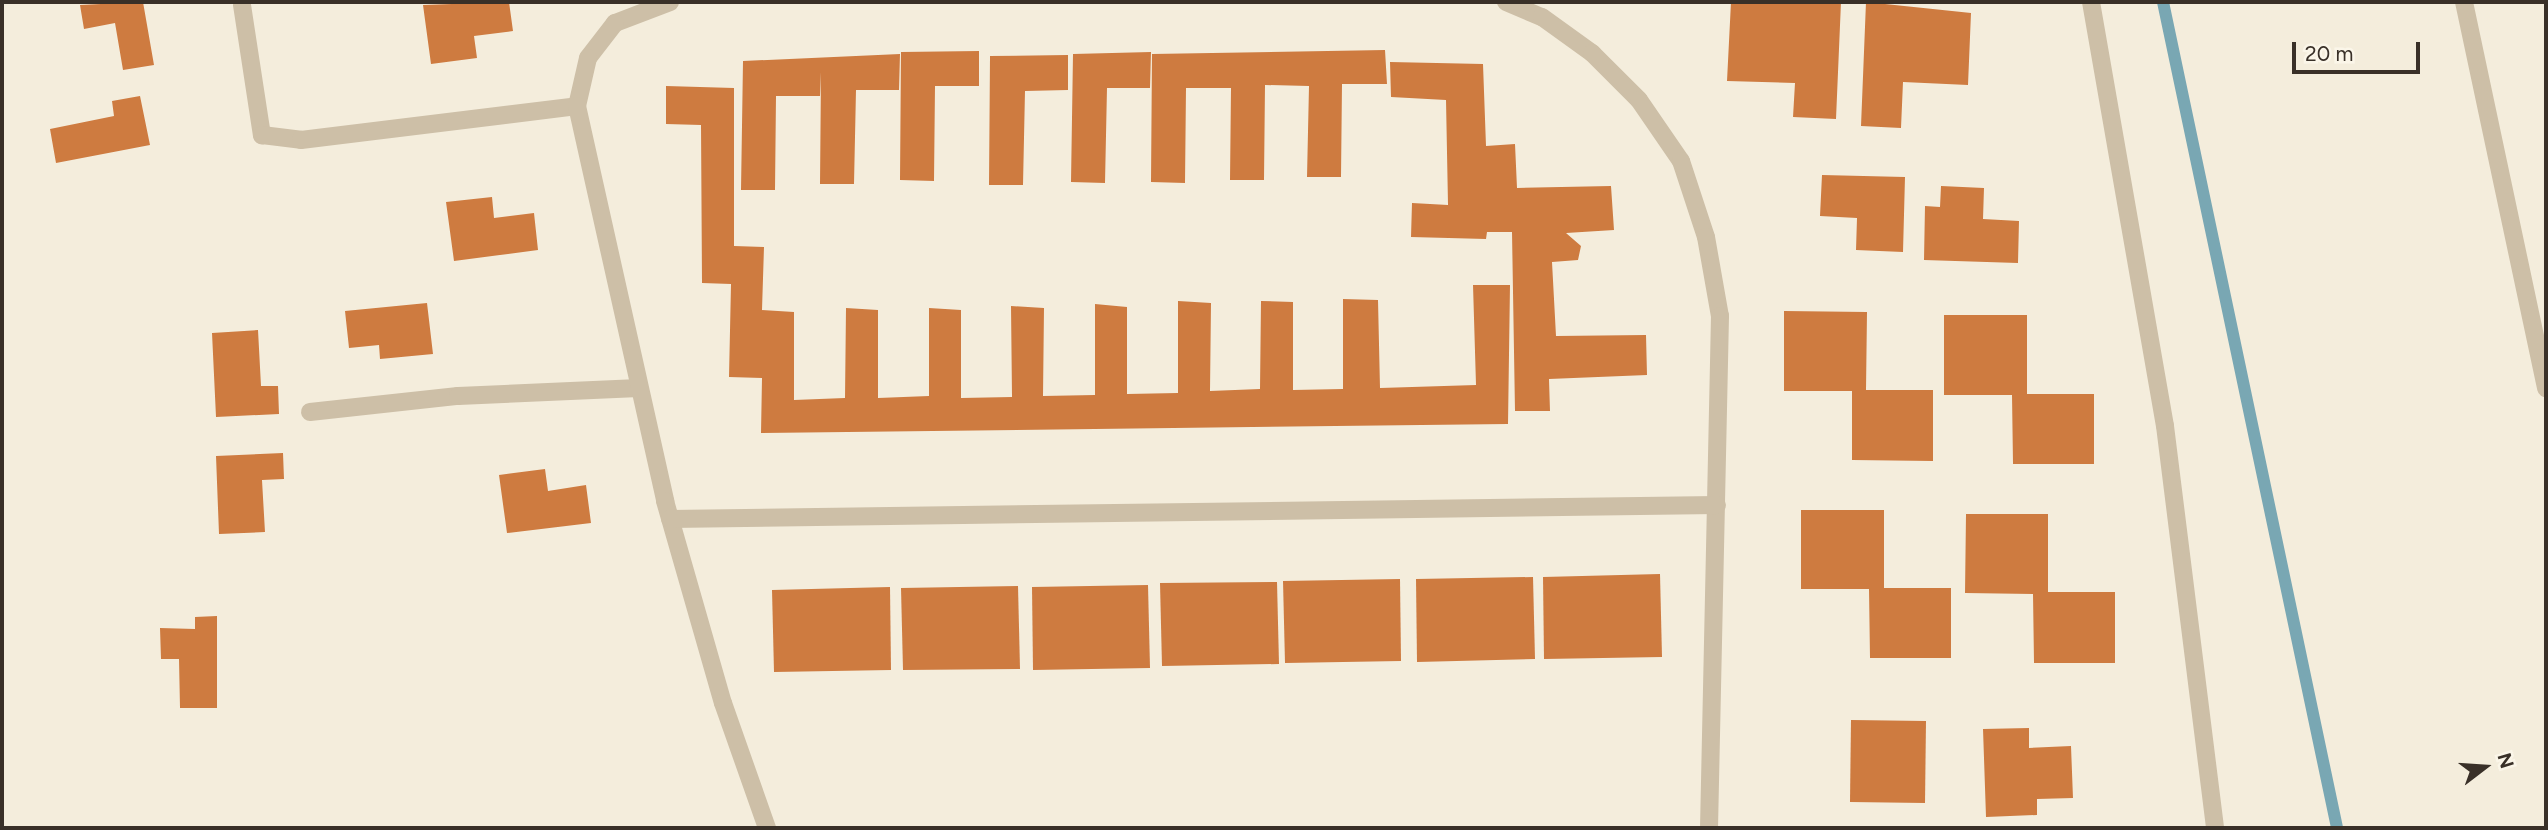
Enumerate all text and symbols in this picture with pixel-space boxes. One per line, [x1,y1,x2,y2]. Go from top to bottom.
scale bar [2296,28,2424,72]
text: 20 m [2305,41,2353,66]
north arrow [2450,732,2520,802]
text: N [2492,750,2519,771]

